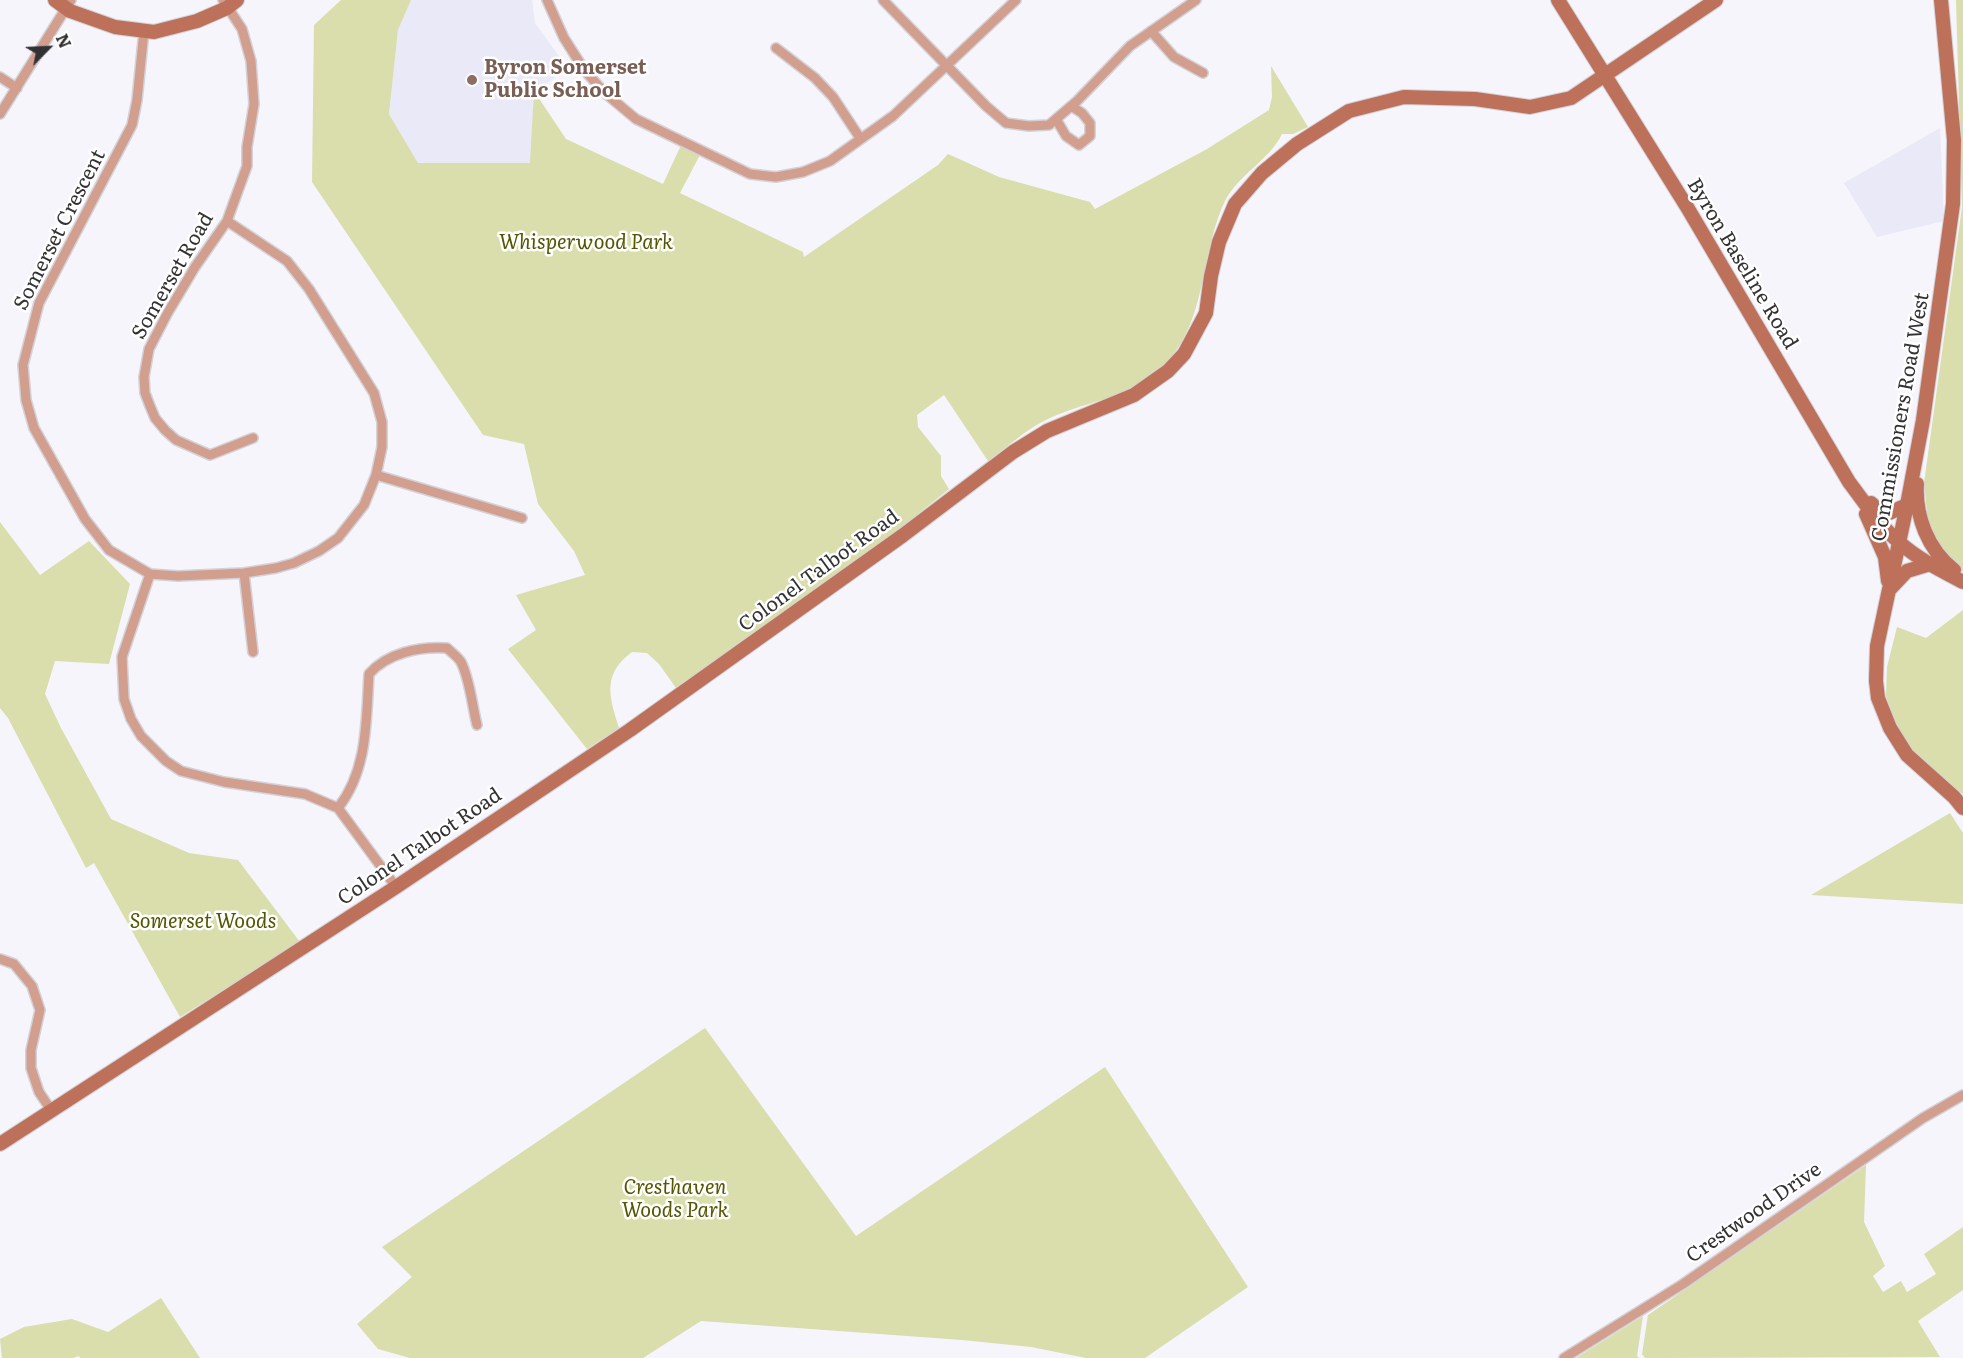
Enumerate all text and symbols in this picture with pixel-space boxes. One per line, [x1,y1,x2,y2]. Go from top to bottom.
north arrow [18,18,78,78]
text: N [51,30,78,52]
place label: Byron Somerset Public School [484,56,647,103]
marker: Byron Somerset Public School [465,73,479,87]
street label: Somerset Crescent [9,146,111,314]
street label: Byron Baseline Road [1682,174,1802,354]
street label: Somerset Road [127,208,219,344]
park label: Whisperwood Park [499,231,673,255]
street label: Commissioners Road West [1867,291,1935,543]
street label: Colonel Talbot Road [734,505,904,637]
street label: Colonel Talbot Road [334,783,506,911]
park label: Somerset Woods [130,910,276,934]
street label: Crestwood Drive [1682,1158,1826,1268]
park label: Cresthaven Woods Park [622,1176,728,1223]

